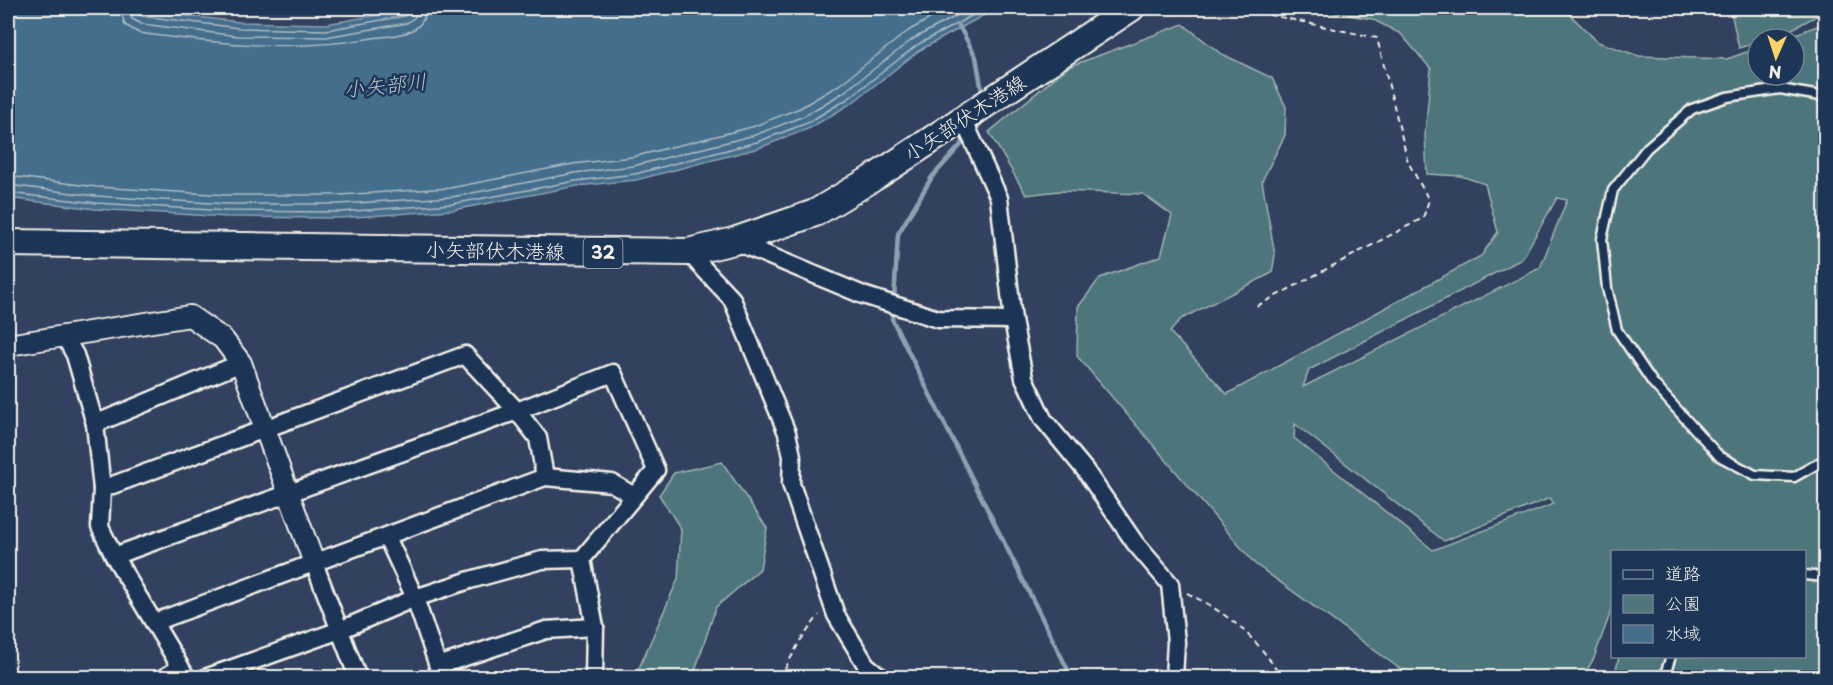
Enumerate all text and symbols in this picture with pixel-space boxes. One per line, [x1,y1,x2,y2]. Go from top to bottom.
north arrow [1746,27,1806,87]
text: N [1768,61,1782,85]
water label: 小矢部川 [341,64,428,104]
street label: 小矢部伏木港線 [898,66,1031,168]
street label: 小矢部伏木港線 [425,234,565,266]
road number: 32 [584,238,622,268]
legend [1611,550,1806,658]
text: 道路 [1665,559,1701,586]
text: 公園 [1665,589,1701,616]
text: 水域 [1665,619,1701,646]

